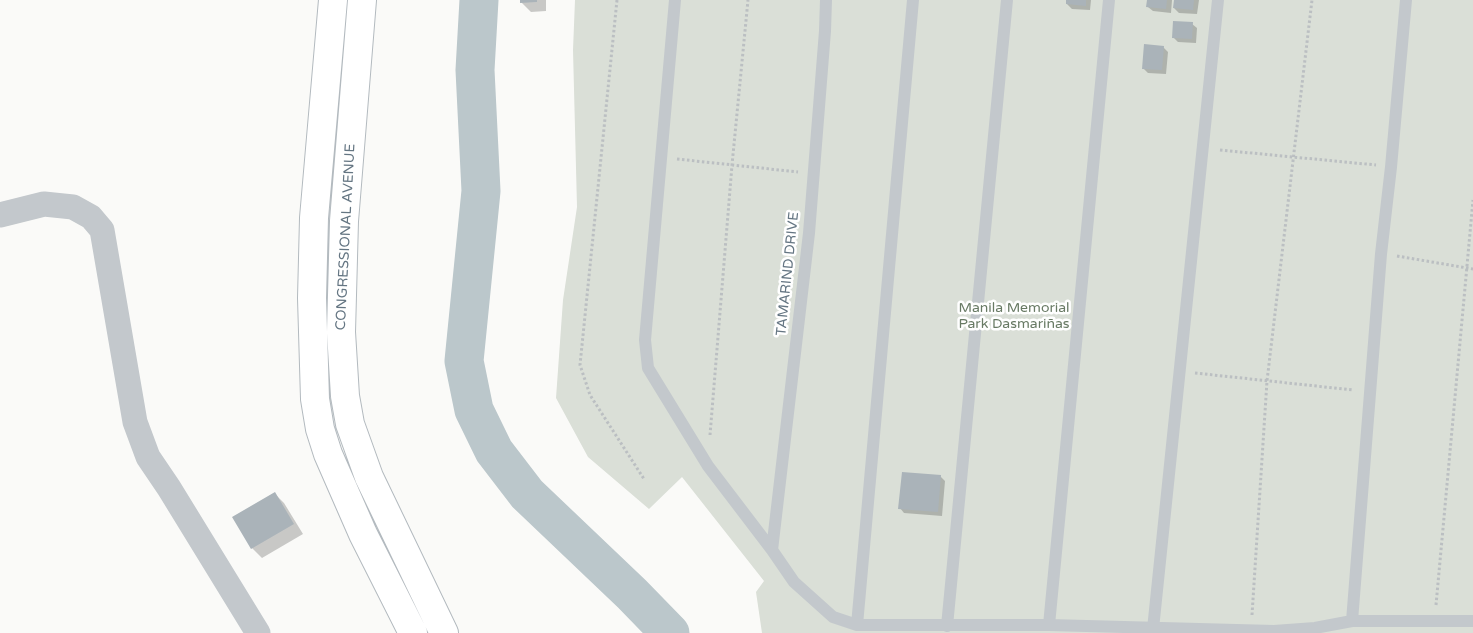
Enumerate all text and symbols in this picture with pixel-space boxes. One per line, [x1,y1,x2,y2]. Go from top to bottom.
street label: CONGRESSIONAL AVENUE [333,143,359,331]
street label: TAMARIND DRIVE [773,211,803,337]
park label: Manila Memorial Park Dasmariñas [958,300,1070,332]

